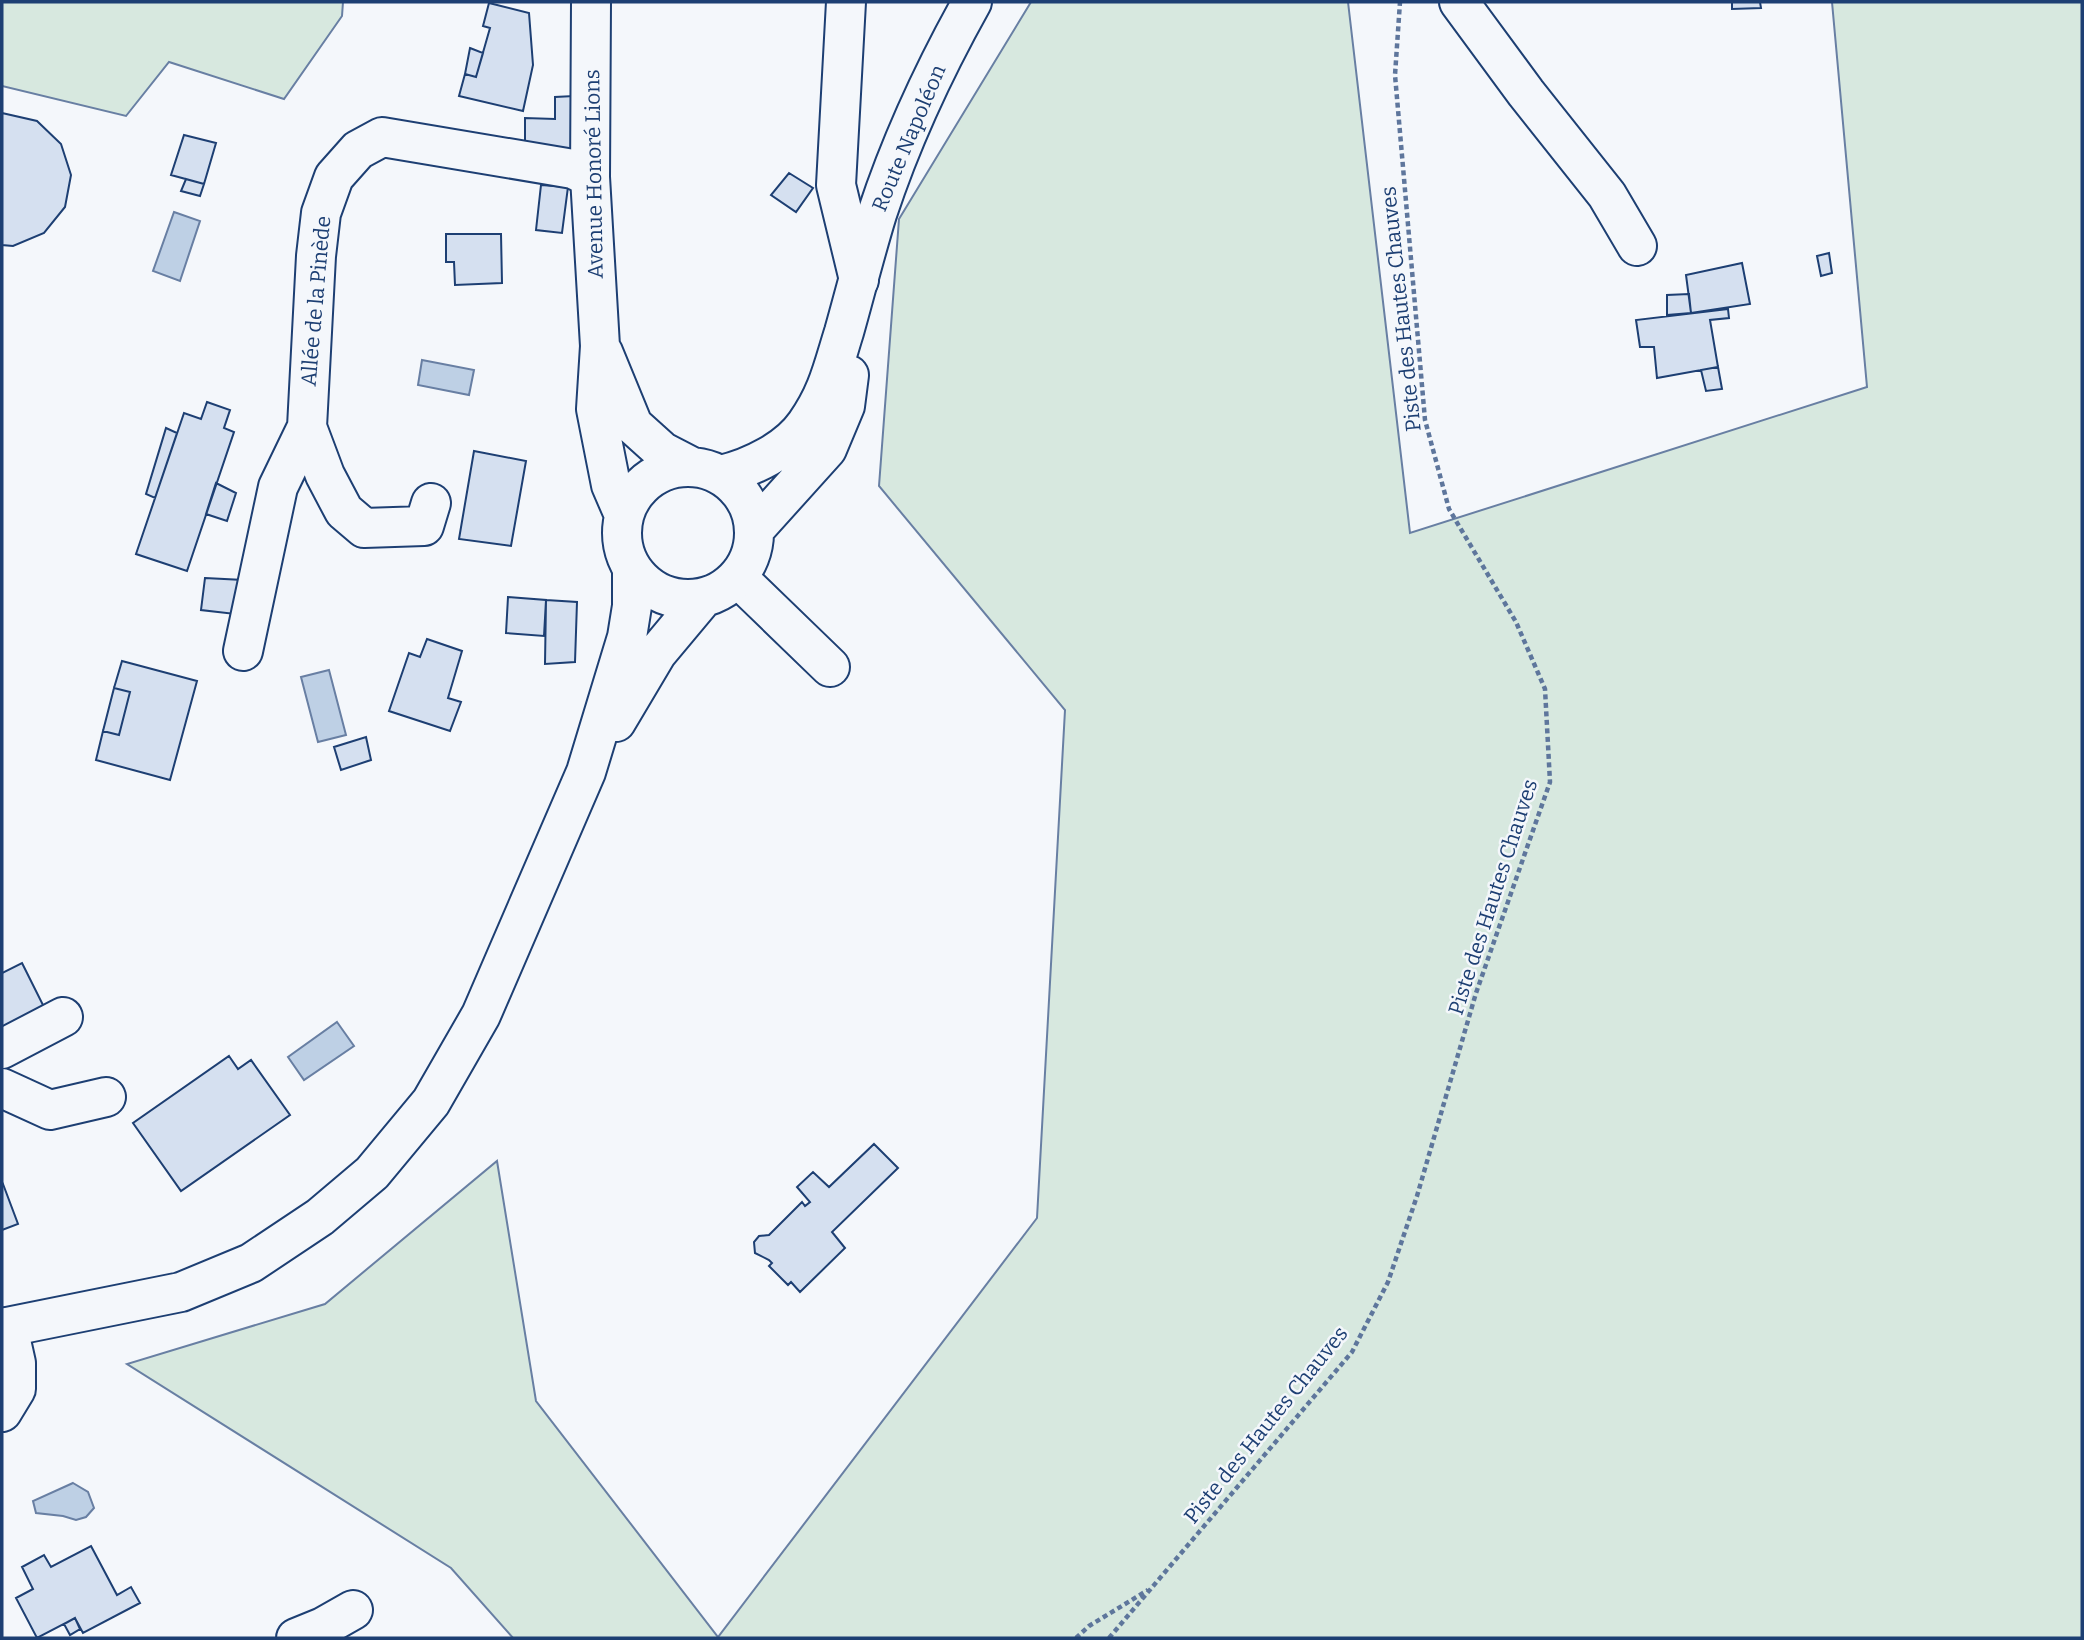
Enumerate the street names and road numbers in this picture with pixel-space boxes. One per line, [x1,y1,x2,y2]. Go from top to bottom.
street label: Route Napoléon [866,61,952,215]
street label: Avenue Honoré Lions [579,69,609,279]
street label: Piste des Hautes Chauves [1375,185,1427,433]
street label: Allée de la Pinède [296,215,336,387]
street label: Piste des Hautes Chauves [1443,776,1543,1018]
street label: Piste des Hautes Chauves [1178,1321,1354,1529]

